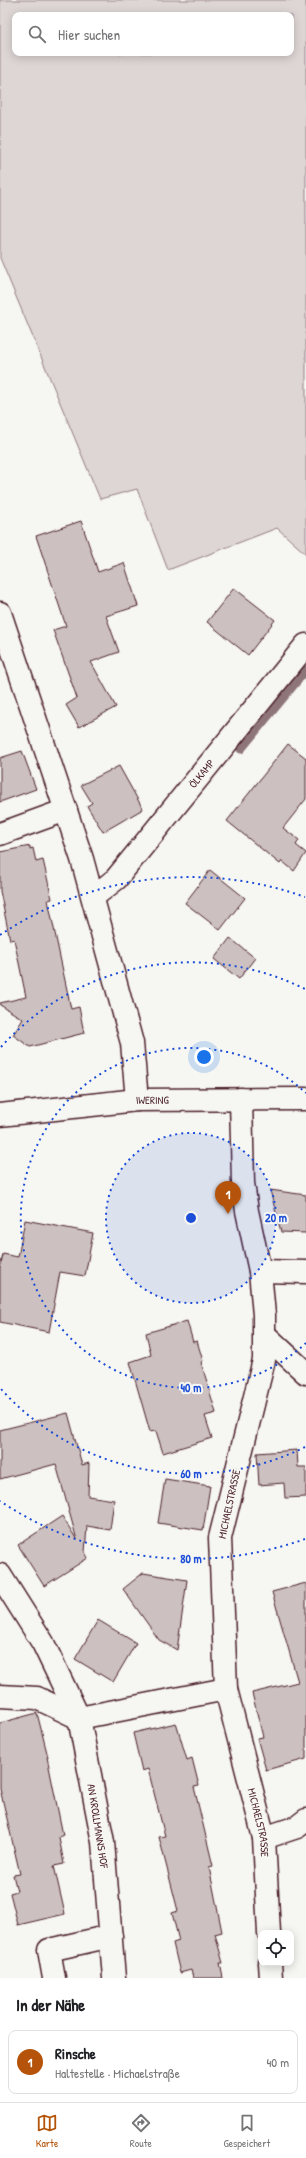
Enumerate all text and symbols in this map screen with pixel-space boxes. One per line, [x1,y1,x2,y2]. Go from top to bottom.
search box [12,12,294,56]
icon: search [26,23,48,45]
text: Hier suchen [58,24,120,45]
street label: ÖLKAMP [186,756,217,791]
your location [194,1047,214,1067]
street label: IWERING [135,1093,169,1107]
pin: 1 [215,1181,241,1214]
text: 20 m [265,1209,287,1226]
centre of rings [184,1211,198,1225]
text: 40 m [181,1379,201,1396]
text: 60 m [180,1465,202,1482]
street label: MICHAELSTRASSE [215,1468,243,1540]
text: 80 m [180,1550,202,1567]
street label: AN KROLLMANNS HOF [84,1783,112,1870]
street label: MICHAELSTRASSE [245,1787,272,1857]
map controls [258,1930,294,1966]
button: locate [258,1930,294,1966]
text: In der Nähe [16,1993,85,2016]
text: Rinsche [55,2043,96,2064]
text: 1 [28,2053,32,2071]
text: 40 m [266,2053,289,2071]
text: Haltestelle · Michaelstraße [55,2064,180,2082]
tab: Karte [36,2112,58,2150]
tab: Route [130,2112,152,2150]
tab: Gespeichert [223,2112,270,2150]

